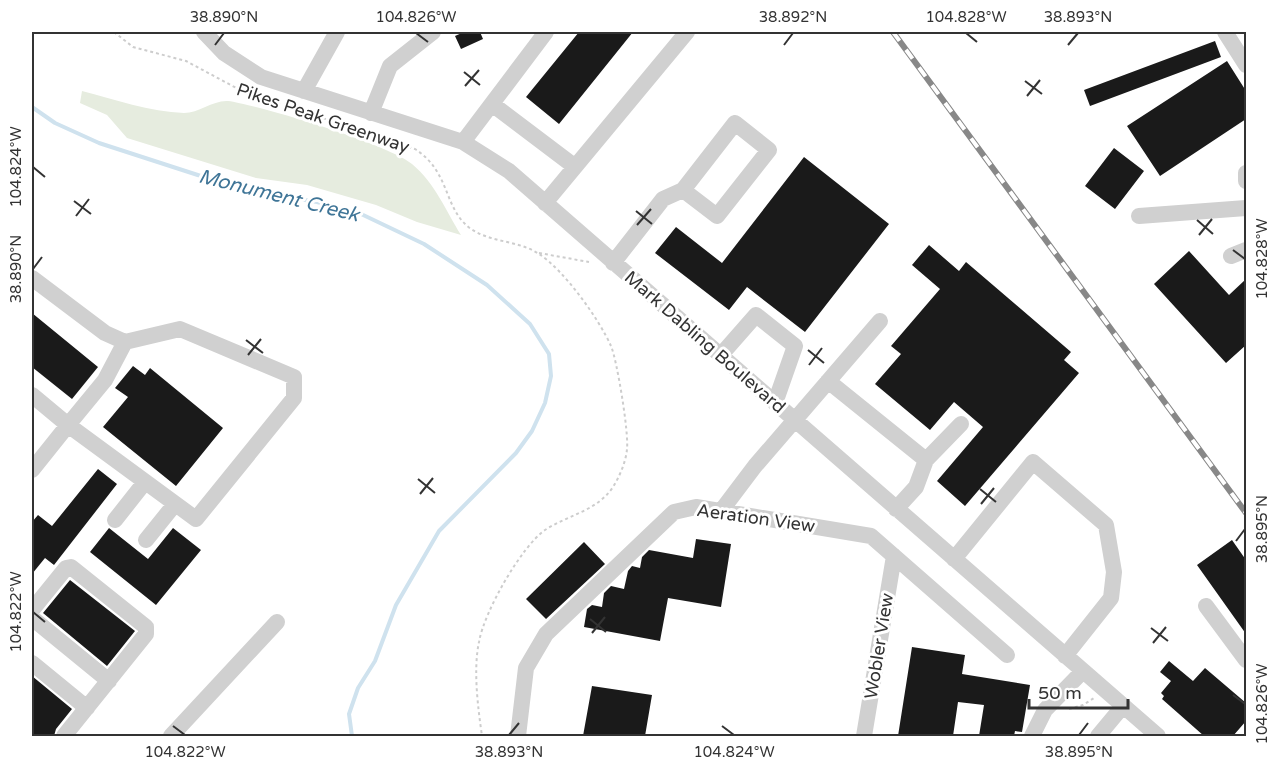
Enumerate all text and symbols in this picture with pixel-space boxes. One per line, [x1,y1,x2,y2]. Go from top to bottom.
text: 38.890°N [190,8,258,26]
text: 104.826°W [375,8,457,26]
text: 38.892°N [759,8,827,26]
text: 104.828°W [925,8,1007,26]
text: 38.893°N [1044,8,1112,26]
street label: Pikes Peak Greenway [234,78,413,158]
text: 104.824°W [7,126,25,208]
water label: Monument Creek [196,164,364,228]
text: 104.828°W [1253,218,1271,300]
text: 38.890°N [7,235,25,303]
street label: Mark Dabling Boulevard [620,266,790,418]
text: 38.895°N [1253,495,1271,563]
street label: Aeration View [695,499,817,537]
text: 104.822°W [7,571,25,653]
street label: Wobler View [860,591,898,701]
text: 104.826°W [1253,663,1271,745]
scale bar [1029,672,1128,710]
text: 50 m [1038,682,1082,704]
text: 104.822°W [144,743,226,761]
text: 38.893°N [475,743,543,761]
text: 104.824°W [693,743,775,761]
text: 38.895°N [1045,743,1113,761]

